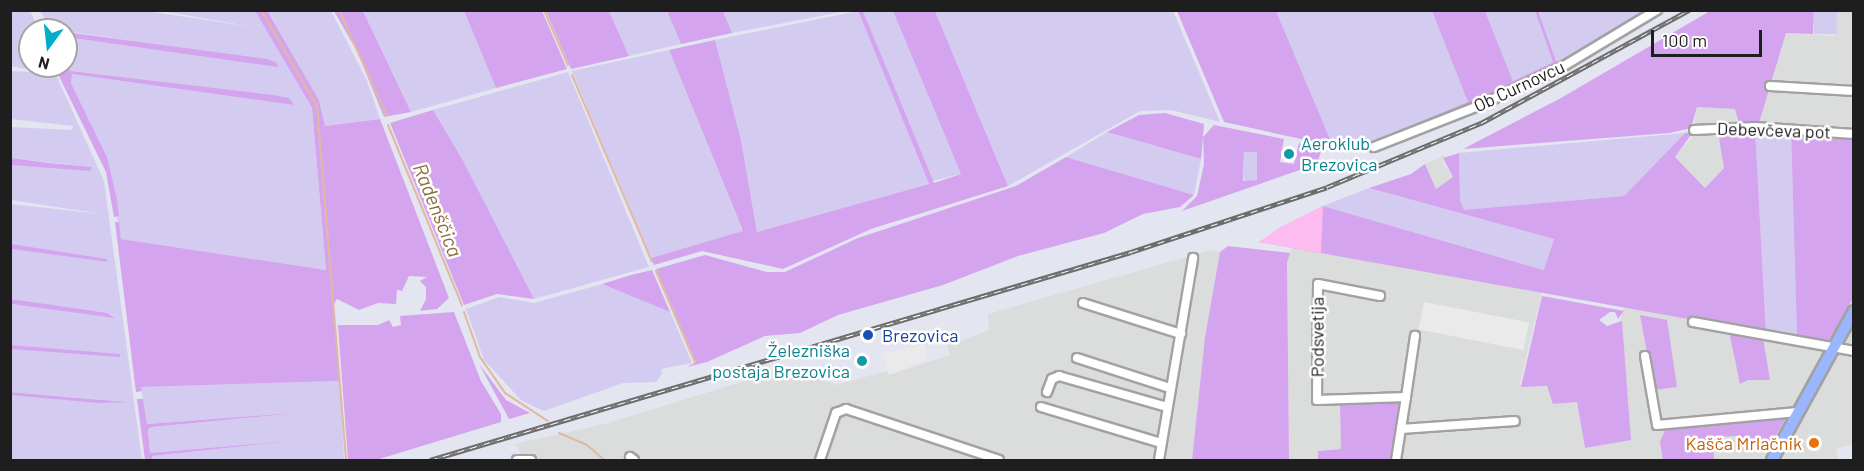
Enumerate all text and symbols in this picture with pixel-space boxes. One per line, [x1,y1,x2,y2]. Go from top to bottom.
north arrow [18,18,78,78]
scale bar [1654,18,1765,56]
text: 100 m [1662,29,1707,51]
text: N [36,53,51,74]
street label: Ob Curnovcu [1470,55,1568,117]
street label: Debevčeva pot [1717,117,1831,143]
place label: Aeroklub Brezovica [1301,133,1377,176]
marker: Aeroklub Brezovica [1282,147,1296,161]
water label: Radenščica [408,160,468,260]
street label: Podsvetija [1306,297,1328,377]
place label: Brezovica [882,324,958,346]
marker: Brezovica [859,326,877,344]
place label: Železniška postaja Brezovica [712,340,850,382]
marker: Železniška postaja Brezovica [855,354,869,368]
place label: Kašča Mrlačnik [1686,432,1802,454]
marker: Kašča Mrlačnik [1807,436,1821,450]

